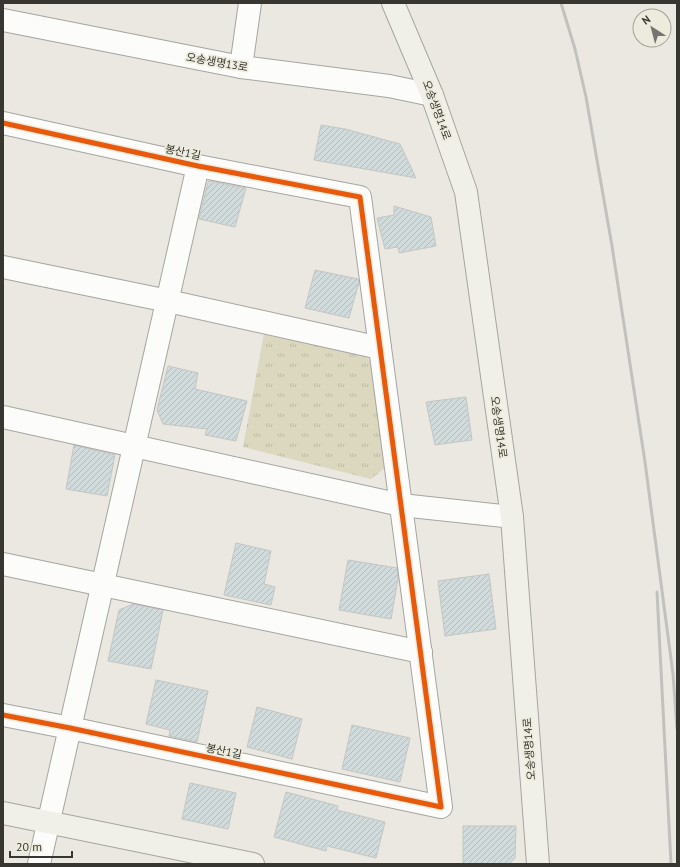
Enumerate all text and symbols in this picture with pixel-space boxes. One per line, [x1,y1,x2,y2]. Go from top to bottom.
north arrow [632,8,672,48]
text: N [639,12,653,28]
street label: 오송생명13로 [185,50,249,74]
street label: 오송생명14로 [420,78,454,142]
street label: 봉산1길 [164,141,202,163]
street label: 오송생명14로 [488,395,510,459]
street label: 오송생명14로 [520,717,538,781]
street label: 봉산1길 [205,740,243,762]
scale bar [10,833,72,859]
text: 20 m [16,839,42,854]

